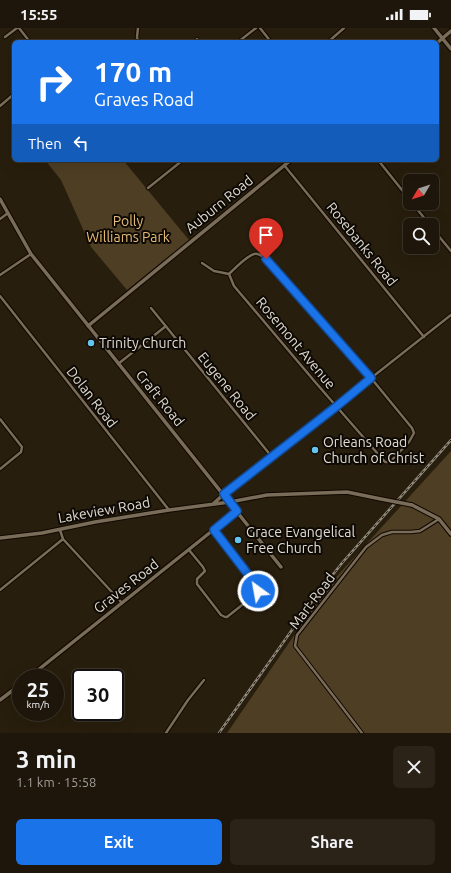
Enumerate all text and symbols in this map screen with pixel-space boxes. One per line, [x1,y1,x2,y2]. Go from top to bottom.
text: 15:55 [20,6,58,23]
icon: right [28,56,80,108]
text: 170 m [94,56,172,87]
text: Graves Road [94,89,194,109]
icon: left [70,132,92,154]
text: Then [28,135,62,152]
street label: Auburn Road [182,172,256,236]
north arrow [403,174,439,210]
map controls [403,174,439,254]
street label: Rosebanks Road [323,199,401,289]
park label: Polly Williams Park [86,213,170,245]
pin [249,218,283,259]
button: search [403,218,439,254]
icon: arrive [255,224,277,246]
street label: Rosemont Avenue [253,294,339,392]
place label: Trinity Church [99,335,186,351]
marker: Trinity Church [86,338,96,348]
street label: Eugene Road [195,349,259,423]
street label: Dolan Road [63,364,121,430]
street label: Craft Road [133,367,187,429]
place label: Orleans Road Church of Christ [323,434,425,466]
marker: Orleans Road Church of Christ [310,445,320,455]
street label: Lakeview Road [57,494,151,526]
place label: Grace Evangelical Free Church [246,524,355,556]
marker: Grace Evangelical Free Church [233,535,243,545]
street label: Graves Road [90,556,162,616]
position arrow [237,570,279,612]
street label: Mart Road [286,570,338,632]
speed limit sign: 30 [72,669,124,721]
text: 25 [27,678,49,701]
text: km/h [26,699,50,710]
text: 3 min [16,746,77,773]
button: close [393,746,435,788]
text: 1.1 km · 15:58 [16,775,96,789]
button: Exit [16,819,222,865]
button: Share [230,819,435,865]

